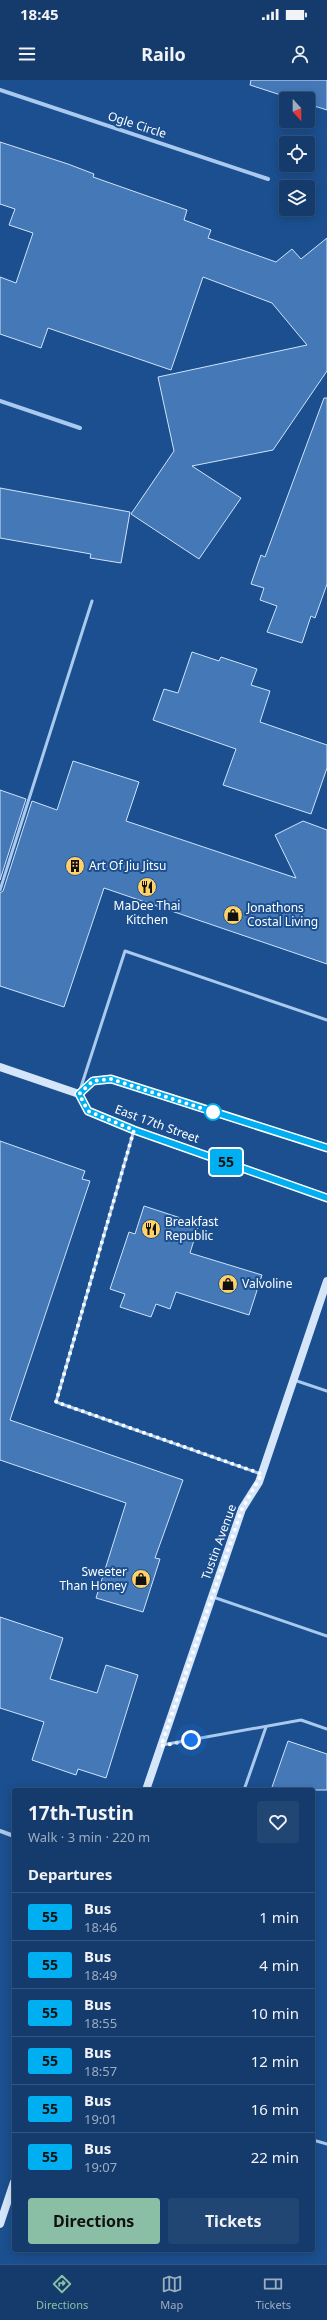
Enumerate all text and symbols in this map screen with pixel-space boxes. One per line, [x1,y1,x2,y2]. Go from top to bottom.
text: 18:45 [20,4,59,24]
text: Railo [141,42,186,66]
icon: menu [16,43,38,65]
icon: person [289,43,311,65]
north arrow [279,92,315,128]
map controls [279,92,315,216]
street label: Ogle Circle [106,107,169,142]
button: locate [279,136,315,172]
button: layers [279,180,315,216]
building icon: Art Of Jiu Jitsu [64,855,86,877]
place label: Art Of Jiu Jitsu [89,857,166,874]
restaurant icon: MaDee Thai Kitchen [136,876,158,898]
place label: MaDee Thai Kitchen [114,897,180,928]
place label: Jonathons Costal Living [246,899,318,930]
shop icon: Jonathons Costal Living [222,904,244,926]
street label: East 17th Street [113,1100,202,1147]
unlabelled marker [204,1103,222,1121]
line badge: 55 [208,1149,244,1175]
text: 55 [218,1152,234,1171]
place label: Breakfast Republic [165,1213,219,1244]
restaurant icon: Breakfast Republic [140,1218,162,1240]
shop icon: Valvoline [217,1273,239,1295]
place label: Valvoline [242,1275,293,1292]
street label: Tustin Avenue [197,1501,240,1582]
place label: Sweeter Than Honey [59,1563,128,1594]
shop icon: Sweeter Than Honey [130,1568,152,1590]
your location [181,1730,201,1750]
text: 17th-Tustin [28,1800,134,1826]
button: heart [257,1801,299,1843]
text: Walk · 3 min · 220 m [28,1828,150,1846]
text: Departures [28,1864,112,1884]
text: Bus [84,1898,111,1918]
text: 55 [42,1907,58,1926]
text: 1 min [259,1907,299,1927]
text: 18:46 [84,1918,117,1936]
text: Bus [84,1946,111,1966]
text: 55 [42,1955,58,1974]
text: 4 min [259,1955,299,1975]
text: 18:49 [84,1966,117,1984]
text: Bus [84,1994,111,2014]
text: 55 [42,2003,58,2022]
text: 10 min [251,2003,299,2023]
text: 18:55 [84,2014,117,2032]
text: Bus [84,2042,111,2062]
text: 55 [42,2051,58,2070]
text: 12 min [251,2051,299,2071]
text: 18:57 [84,2062,117,2080]
text: Bus [84,2090,111,2110]
text: 55 [42,2099,58,2118]
text: 16 min [251,2099,299,2119]
text: 19:01 [84,2110,117,2128]
text: Bus [84,2138,111,2158]
text: 55 [42,2147,58,2166]
text: 22 min [251,2147,299,2167]
text: 19:07 [84,2158,117,2176]
button: Directions [28,2198,160,2244]
button: Tickets [168,2198,299,2244]
tab: Directions [36,2273,88,2312]
tab: Map [160,2273,183,2312]
tab: Tickets [255,2273,291,2312]

